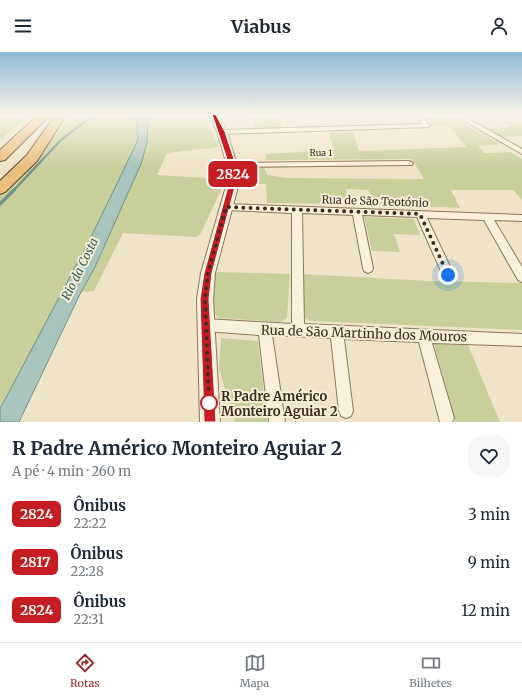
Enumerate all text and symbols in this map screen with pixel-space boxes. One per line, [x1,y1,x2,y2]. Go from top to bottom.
icon: menu [12,15,34,37]
text: Viabus [231,15,291,38]
icon: person [488,15,510,37]
street label: Rua 1 [310,147,332,158]
line badge: 2824 [205,161,261,187]
text: 2824 [216,165,250,183]
street label: Rua de São Teotónio [321,192,429,210]
water label: Rio da Costa [58,235,101,302]
your location [438,265,458,285]
street label: Rua de São Martinho dos Mouros [261,321,467,346]
place label: R Padre Américo Monteiro Aguiar 2 [221,388,338,420]
marker: R Padre Américo Monteiro Aguiar 2 [200,394,218,412]
button: heart [468,435,510,477]
text: R Padre Américo Monteiro Aguiar 2 [12,436,342,460]
text: A pé · 4 min · 260 m [12,463,131,480]
text: Ônibus [73,496,126,515]
text: 2824 [20,505,53,523]
text: 3 min [468,505,510,524]
text: 22:22 [73,515,107,532]
text: Ônibus [70,544,123,563]
text: 2817 [20,553,50,571]
text: 9 min [468,553,510,572]
text: 22:28 [70,563,104,580]
text: Ônibus [73,592,126,611]
text: 2824 [20,601,53,619]
text: 12 min [461,601,510,620]
text: 22:31 [73,611,104,628]
tab: Rotas [70,652,100,690]
tab: Mapa [240,652,269,690]
tab: Bilhetes [409,652,452,690]

